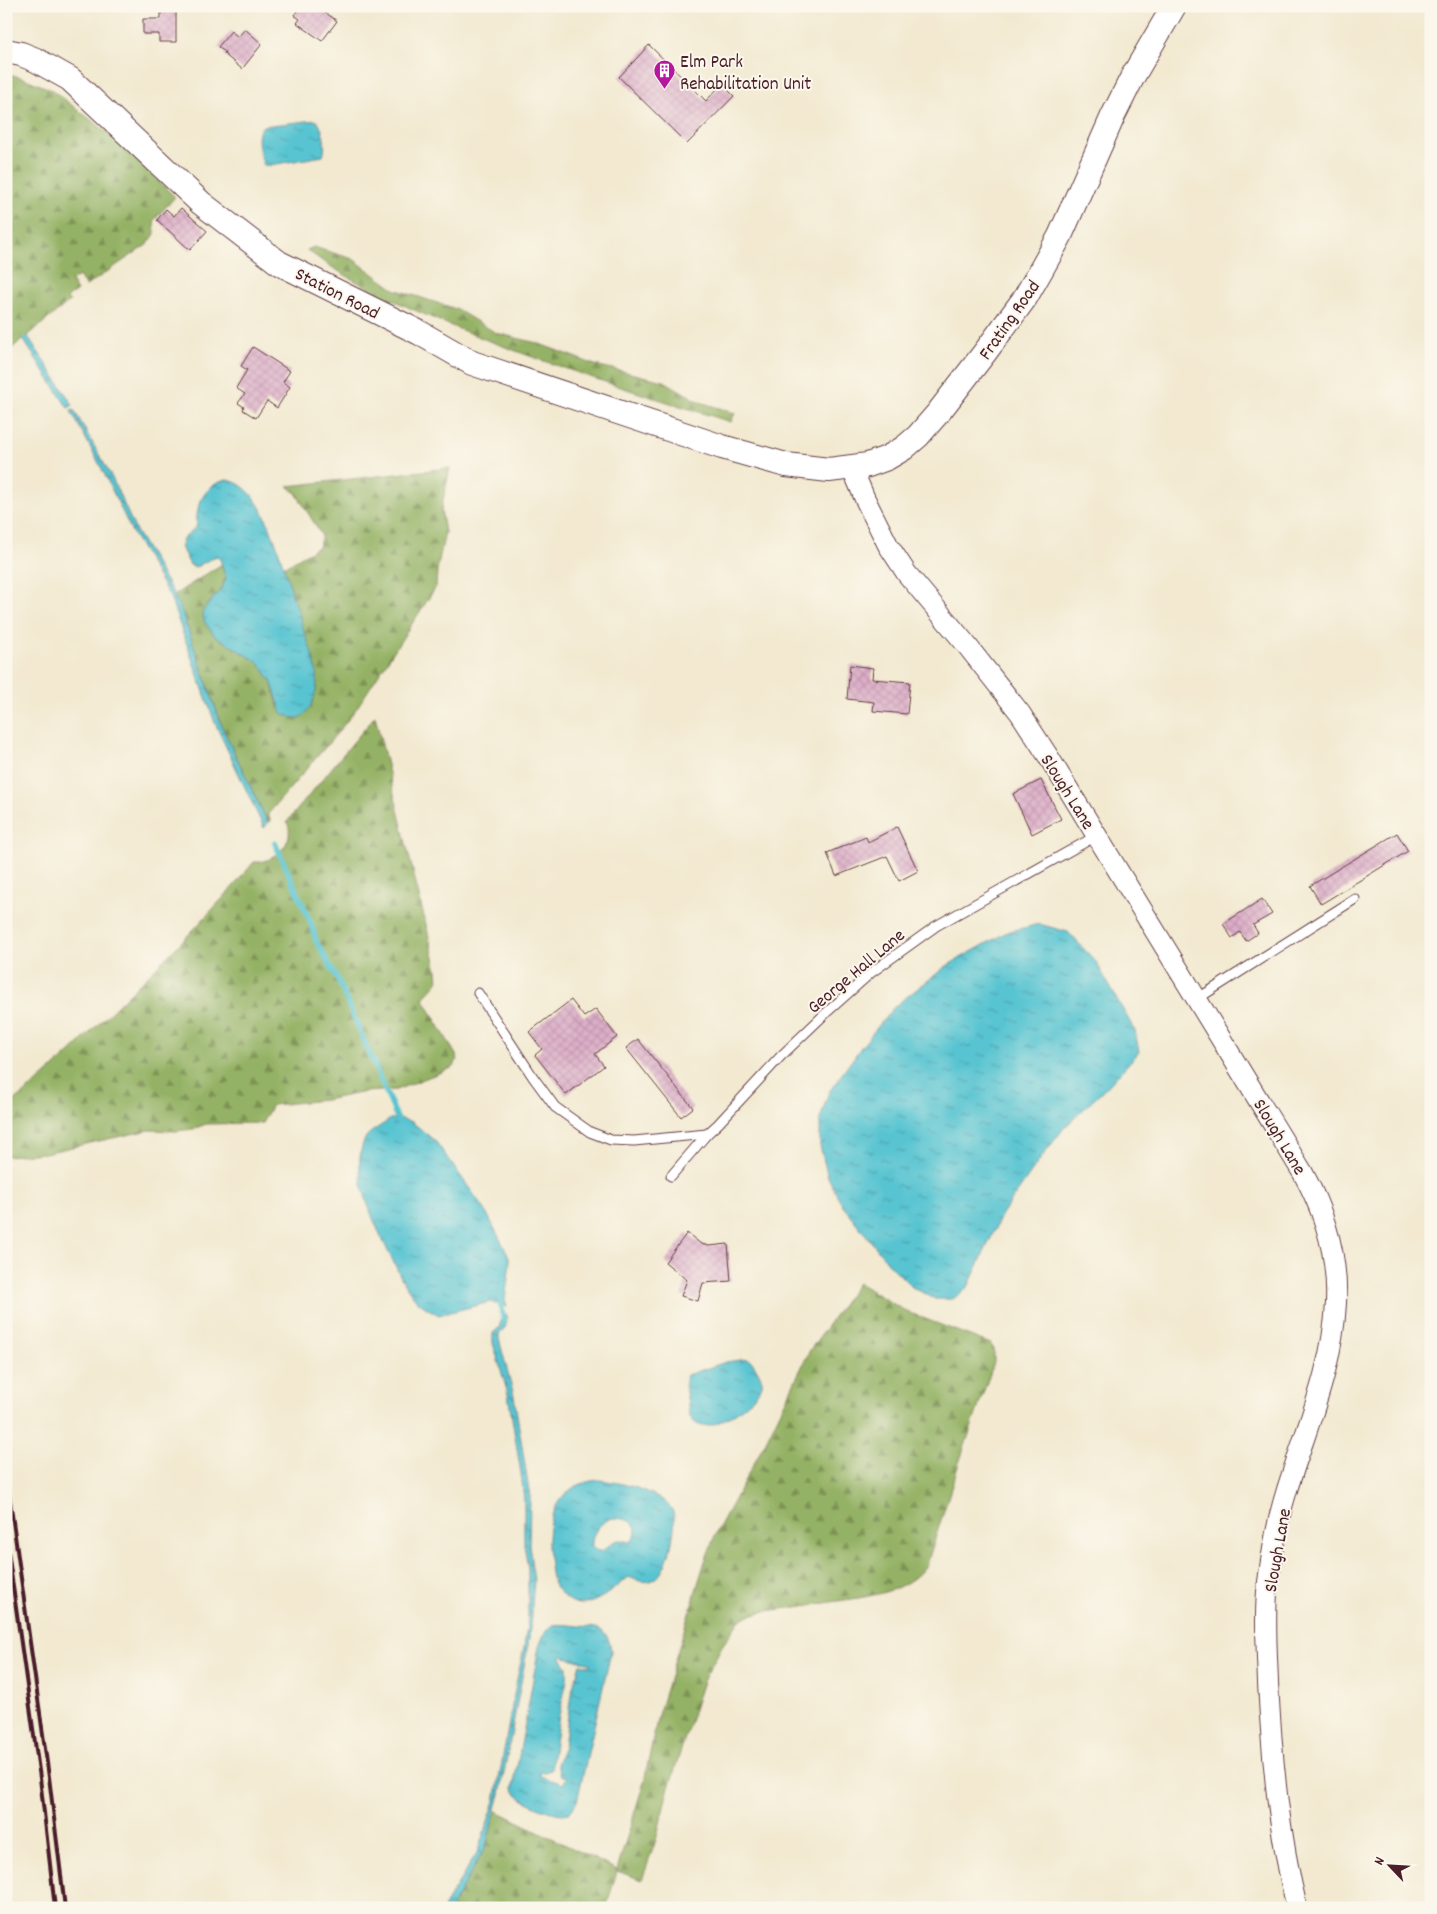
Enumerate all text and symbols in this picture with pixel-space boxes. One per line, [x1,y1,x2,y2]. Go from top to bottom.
place label: Elm Park Rehabilitation Unit [680,50,811,99]
building icon: Elm Park Rehabilitation Unit [652,59,676,90]
street label: Station Road [289,262,383,328]
street label: Frating Road [973,276,1048,366]
street label: Slough Lane [1032,750,1100,836]
street label: George Hall Lane [802,924,912,1022]
street label: Slough Lane [1245,1095,1311,1181]
street label: Slough Lane [1259,1507,1300,1595]
north arrow [1364,1842,1414,1892]
text: N [1370,1854,1391,1869]

